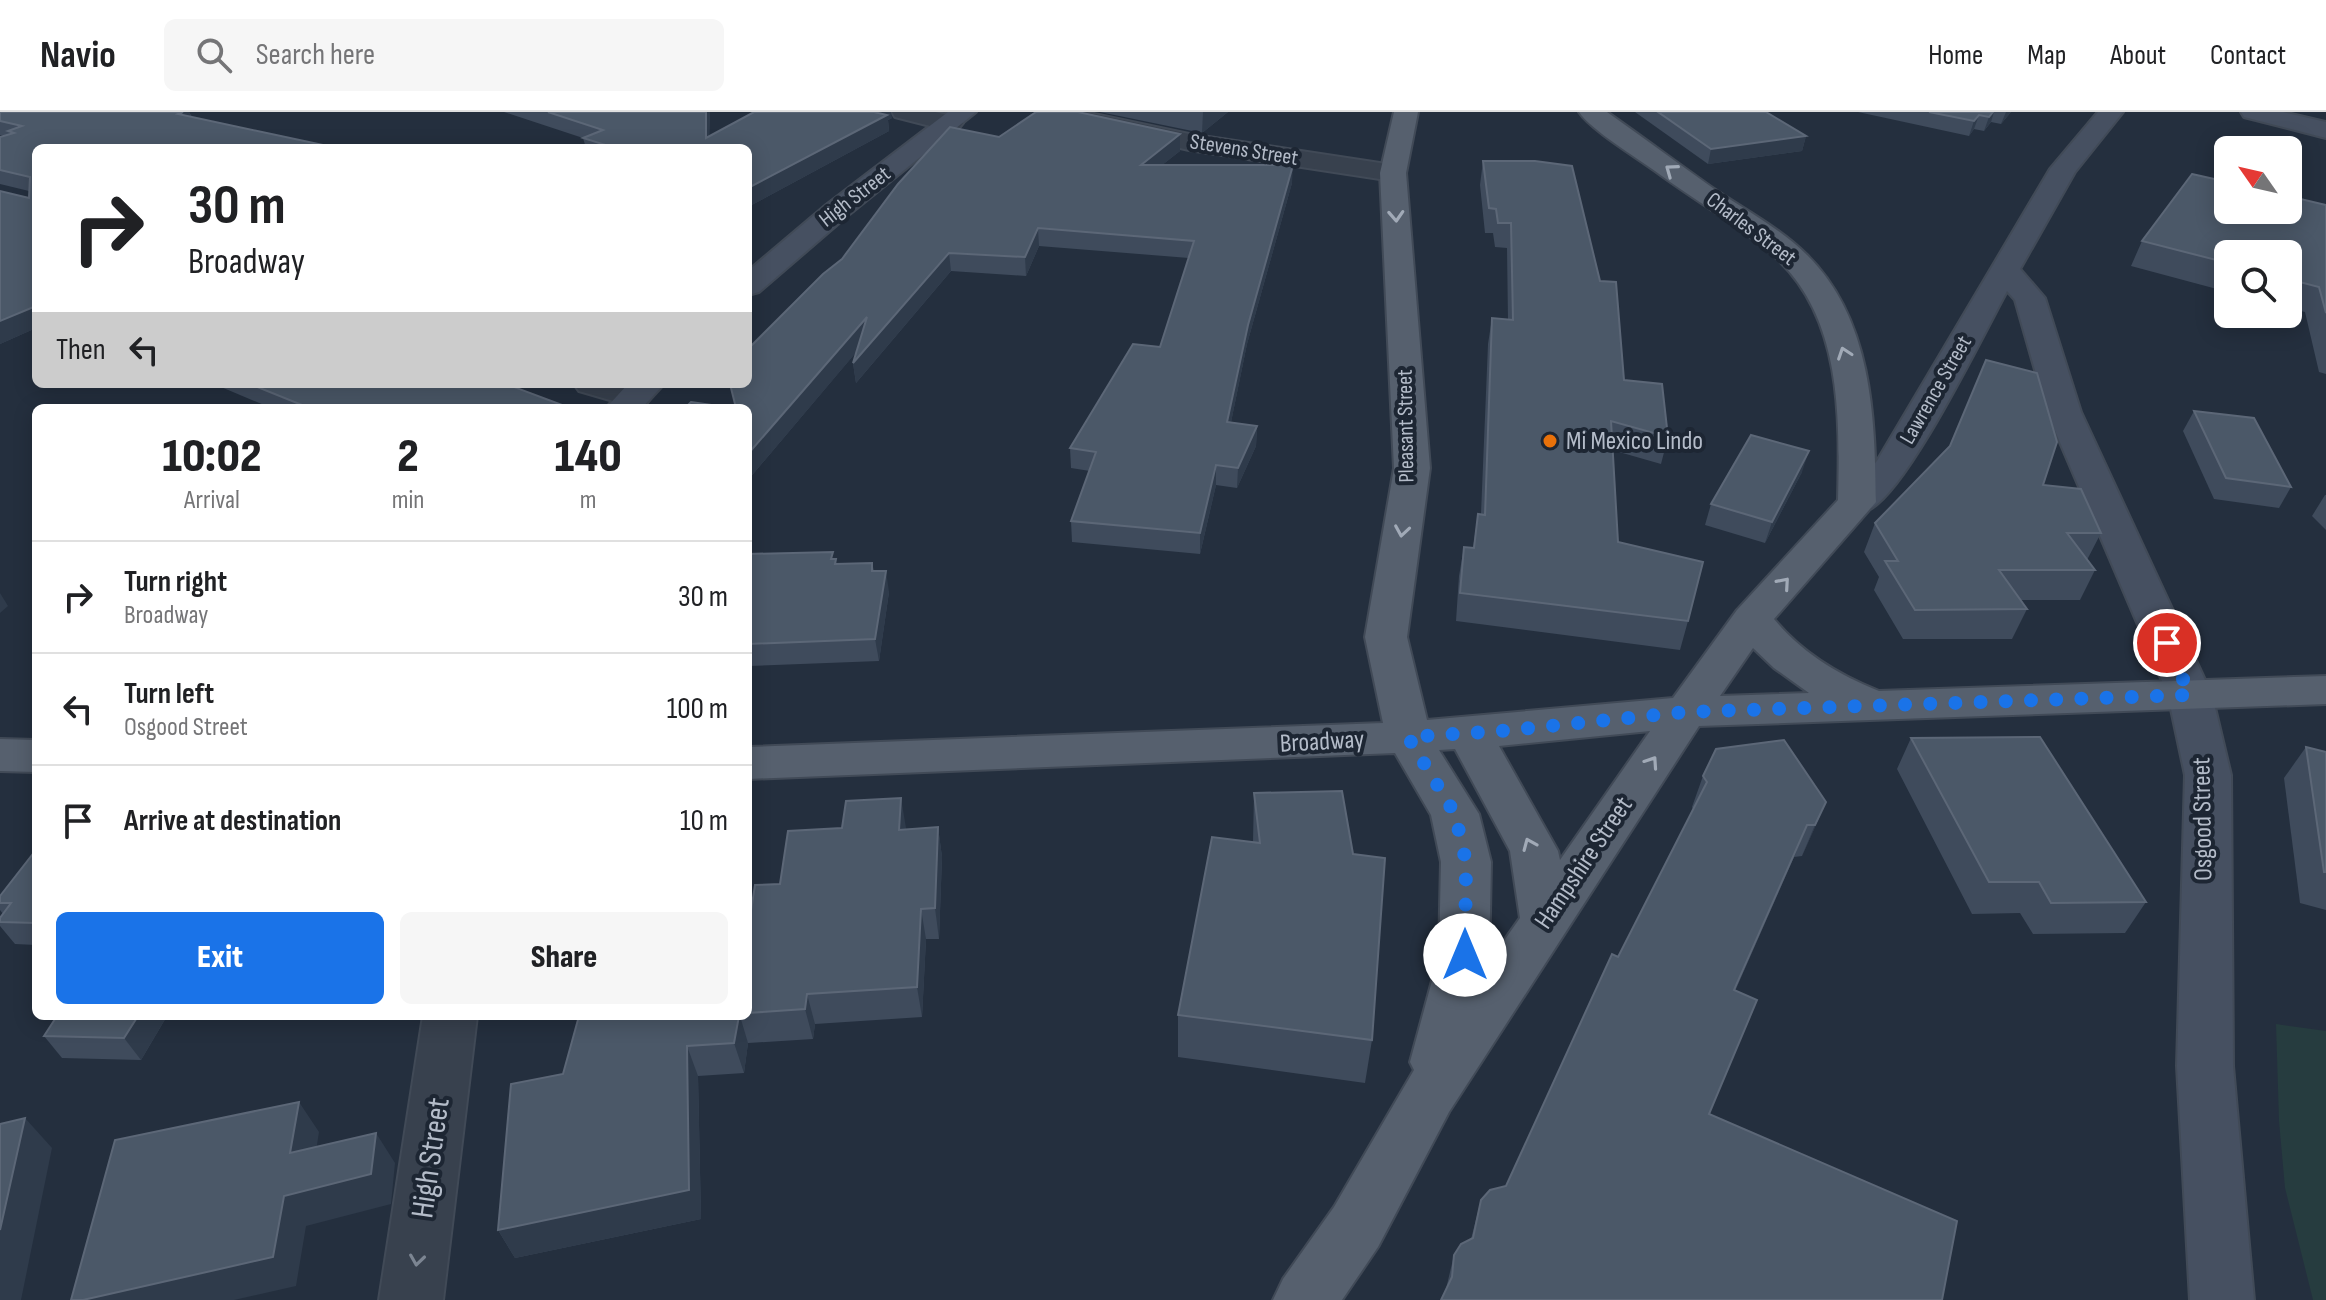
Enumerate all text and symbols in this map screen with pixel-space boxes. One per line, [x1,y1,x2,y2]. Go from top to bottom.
search box [164,19,724,91]
text: Navio [40,33,116,78]
icon: search [192,33,236,77]
text: Search here [256,37,375,73]
text: Home [1928,39,1983,72]
text: Map [2027,39,2066,72]
text: About [2110,39,2166,72]
text: Contact [2210,39,2286,72]
street label: Stevens Street [1188,128,1300,172]
north arrow [2214,136,2302,224]
map controls [2214,136,2302,328]
street label: High Street [814,161,896,233]
one-way arrow [1665,165,1679,180]
text: 30 m [188,173,286,240]
icon: right [56,176,160,280]
street label: Charles Street [1701,186,1802,272]
one-way arrow [1387,211,1404,223]
button: search [2214,240,2302,328]
text: Broadway [188,241,305,284]
icon: left [122,328,166,372]
street label: Lawrence Street [1894,331,1978,449]
text: Then [56,332,106,368]
one-way arrow [1837,347,1854,361]
street label: Pleasant Street [1392,369,1420,483]
place label: Mi Mexico Lindo [1566,426,1703,457]
text: 10:02 [162,428,261,485]
text: 2 [397,428,419,485]
text: 140 [555,428,622,485]
marker: Mi Mexico Lindo [1541,432,1559,450]
text: Arrival [184,485,240,516]
text: min [392,485,424,516]
text: m [580,485,597,516]
one-way arrow [1394,524,1411,538]
text: Turn right [124,564,227,600]
icon: right [56,575,100,619]
one-way arrow [1774,578,1788,593]
text: 30 m [678,579,728,615]
text: Broadway [124,600,208,631]
pin [2133,609,2201,677]
icon: arrive [2145,621,2189,665]
text: Turn left [124,676,214,712]
icon: left [56,687,100,731]
text: 100 m [667,691,728,727]
text: Osgood Street [124,712,248,743]
street label: Broadway [1279,724,1365,760]
one-way arrow [1642,757,1657,771]
street label: Osgood Street [2186,757,2220,881]
street label: Hampshire Street [1529,791,1640,935]
icon: arrive [56,799,100,843]
text: Arrive at destination [124,803,341,839]
text: 10 m [680,803,728,839]
one-way arrow [1523,838,1539,852]
button: Exit [56,912,384,1004]
button: Share [400,912,728,1004]
position arrow [1423,913,1507,997]
street label: High Street [403,1095,459,1221]
one-way arrow [409,1253,426,1267]

